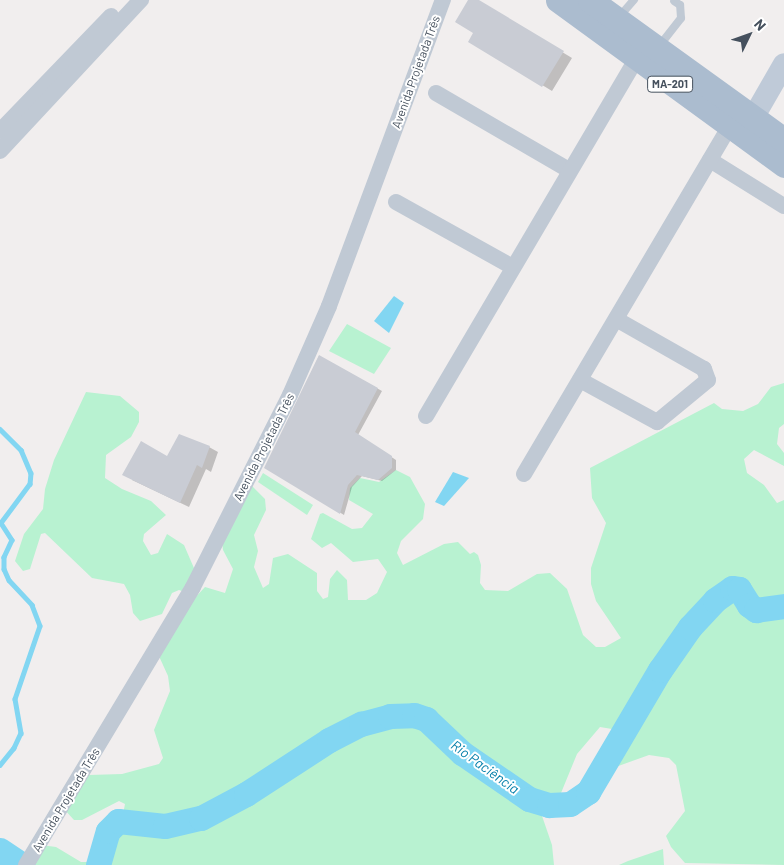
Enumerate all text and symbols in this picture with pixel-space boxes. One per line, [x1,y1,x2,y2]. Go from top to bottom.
north arrow [724,10,774,60]
street label: Avenida Projetada Três [389,14,443,130]
text: N [751,15,770,34]
road number: MA-201 [646,76,694,92]
street label: Avenida Projetada Três [231,391,297,503]
water label: Rio Paciência [448,737,522,797]
street label: Avenida Projetada Três [29,745,103,855]

